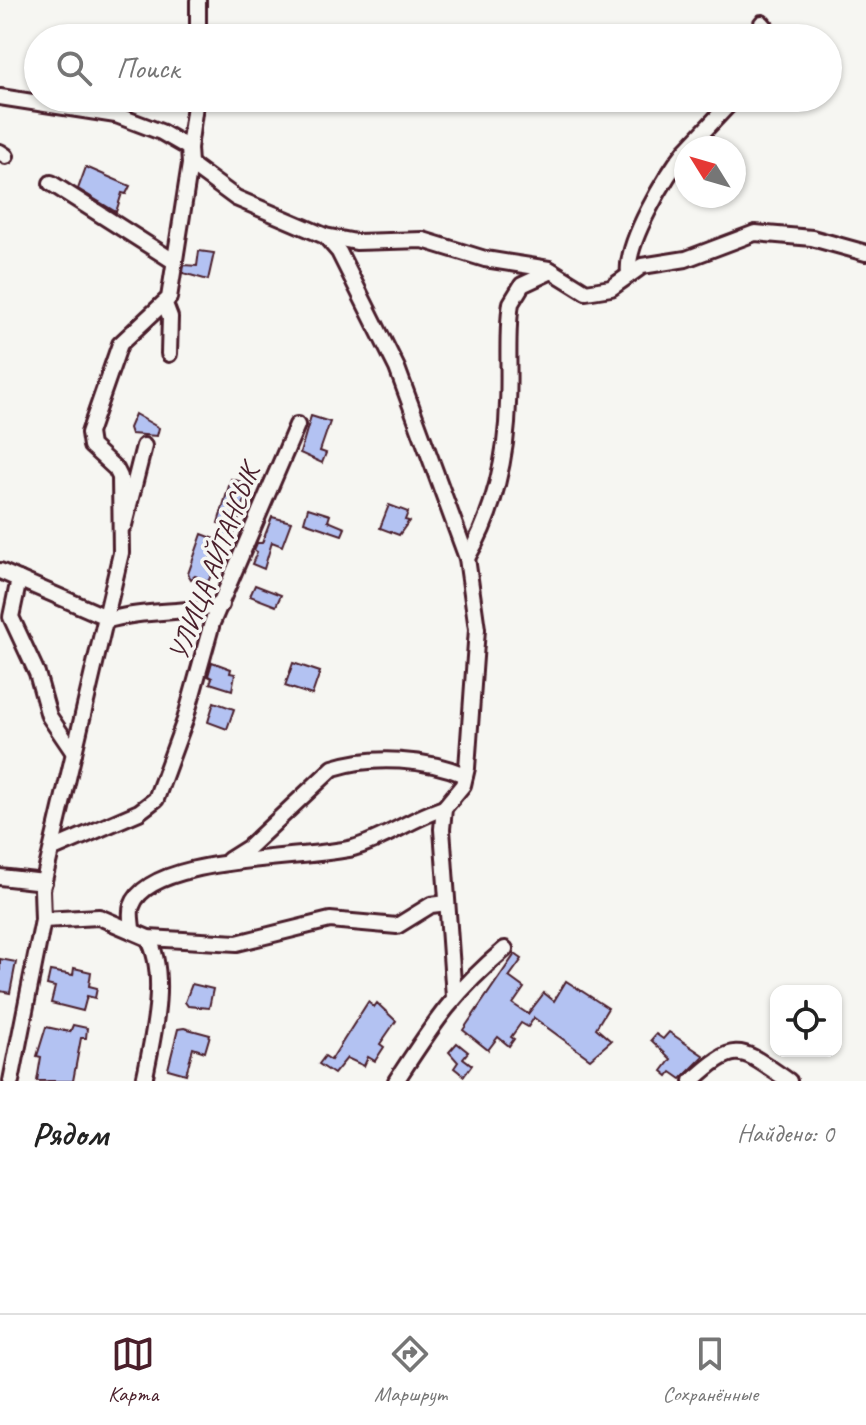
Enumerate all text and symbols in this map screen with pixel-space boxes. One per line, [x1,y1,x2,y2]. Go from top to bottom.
search box [24,24,842,112]
icon: search [52,46,96,90]
text: Поиск [116,49,179,87]
north arrow [674,136,746,208]
street label: УЛИЦА АЙТАНСЫК [160,454,269,665]
map controls [770,985,842,1057]
button: locate [770,985,842,1057]
text: Рядом [32,1112,108,1155]
text: Найдено: 0 [737,1117,834,1150]
tab: Карта [108,1332,158,1408]
tab: Маршрут [374,1332,447,1408]
tab: Сохранённые [663,1332,758,1408]

